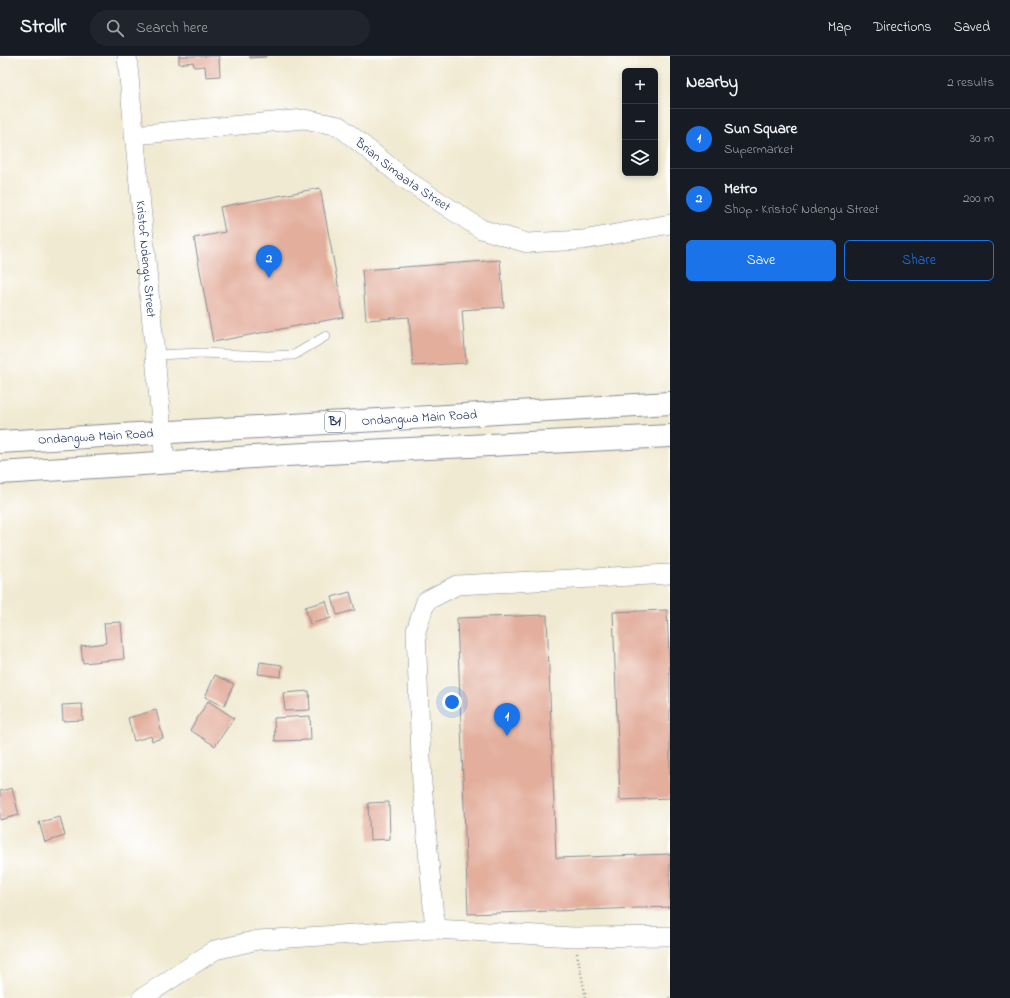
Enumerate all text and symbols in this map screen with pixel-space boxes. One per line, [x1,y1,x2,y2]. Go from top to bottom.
search box [90,10,370,46]
text: Strollr [20,14,66,41]
icon: search [104,17,126,39]
text: Search here [136,17,208,39]
text: Map [828,17,851,38]
text: Directions [873,17,931,38]
text: Saved [953,17,990,38]
map controls [622,68,658,176]
button: + [622,68,658,104]
text: Nearby [686,70,738,95]
text: 2 results [947,73,994,92]
button: − [622,104,658,140]
text: Sun Square [724,118,797,140]
text: 1 [697,129,701,148]
text: 30 m [970,129,994,148]
street label: Brian Simaata Street [351,133,455,216]
button: layers [622,140,658,176]
text: Supermarket [724,140,794,159]
text: Metro [724,178,757,200]
text: 2 [696,189,702,208]
text: 200 m [963,189,994,208]
street label: Kristof Ndengu Street [131,200,161,319]
text: Shop · Kristof Ndengu Street [724,200,879,219]
button: Save [686,240,836,281]
button: Share [844,240,994,281]
pin: 2 [256,245,282,278]
street label: Ondangwa Main Road [361,405,478,430]
road number: B1 [325,412,345,432]
street label: Ondangwa Main Road [38,424,155,449]
your location [442,692,462,712]
pin: 1 [494,703,520,736]

